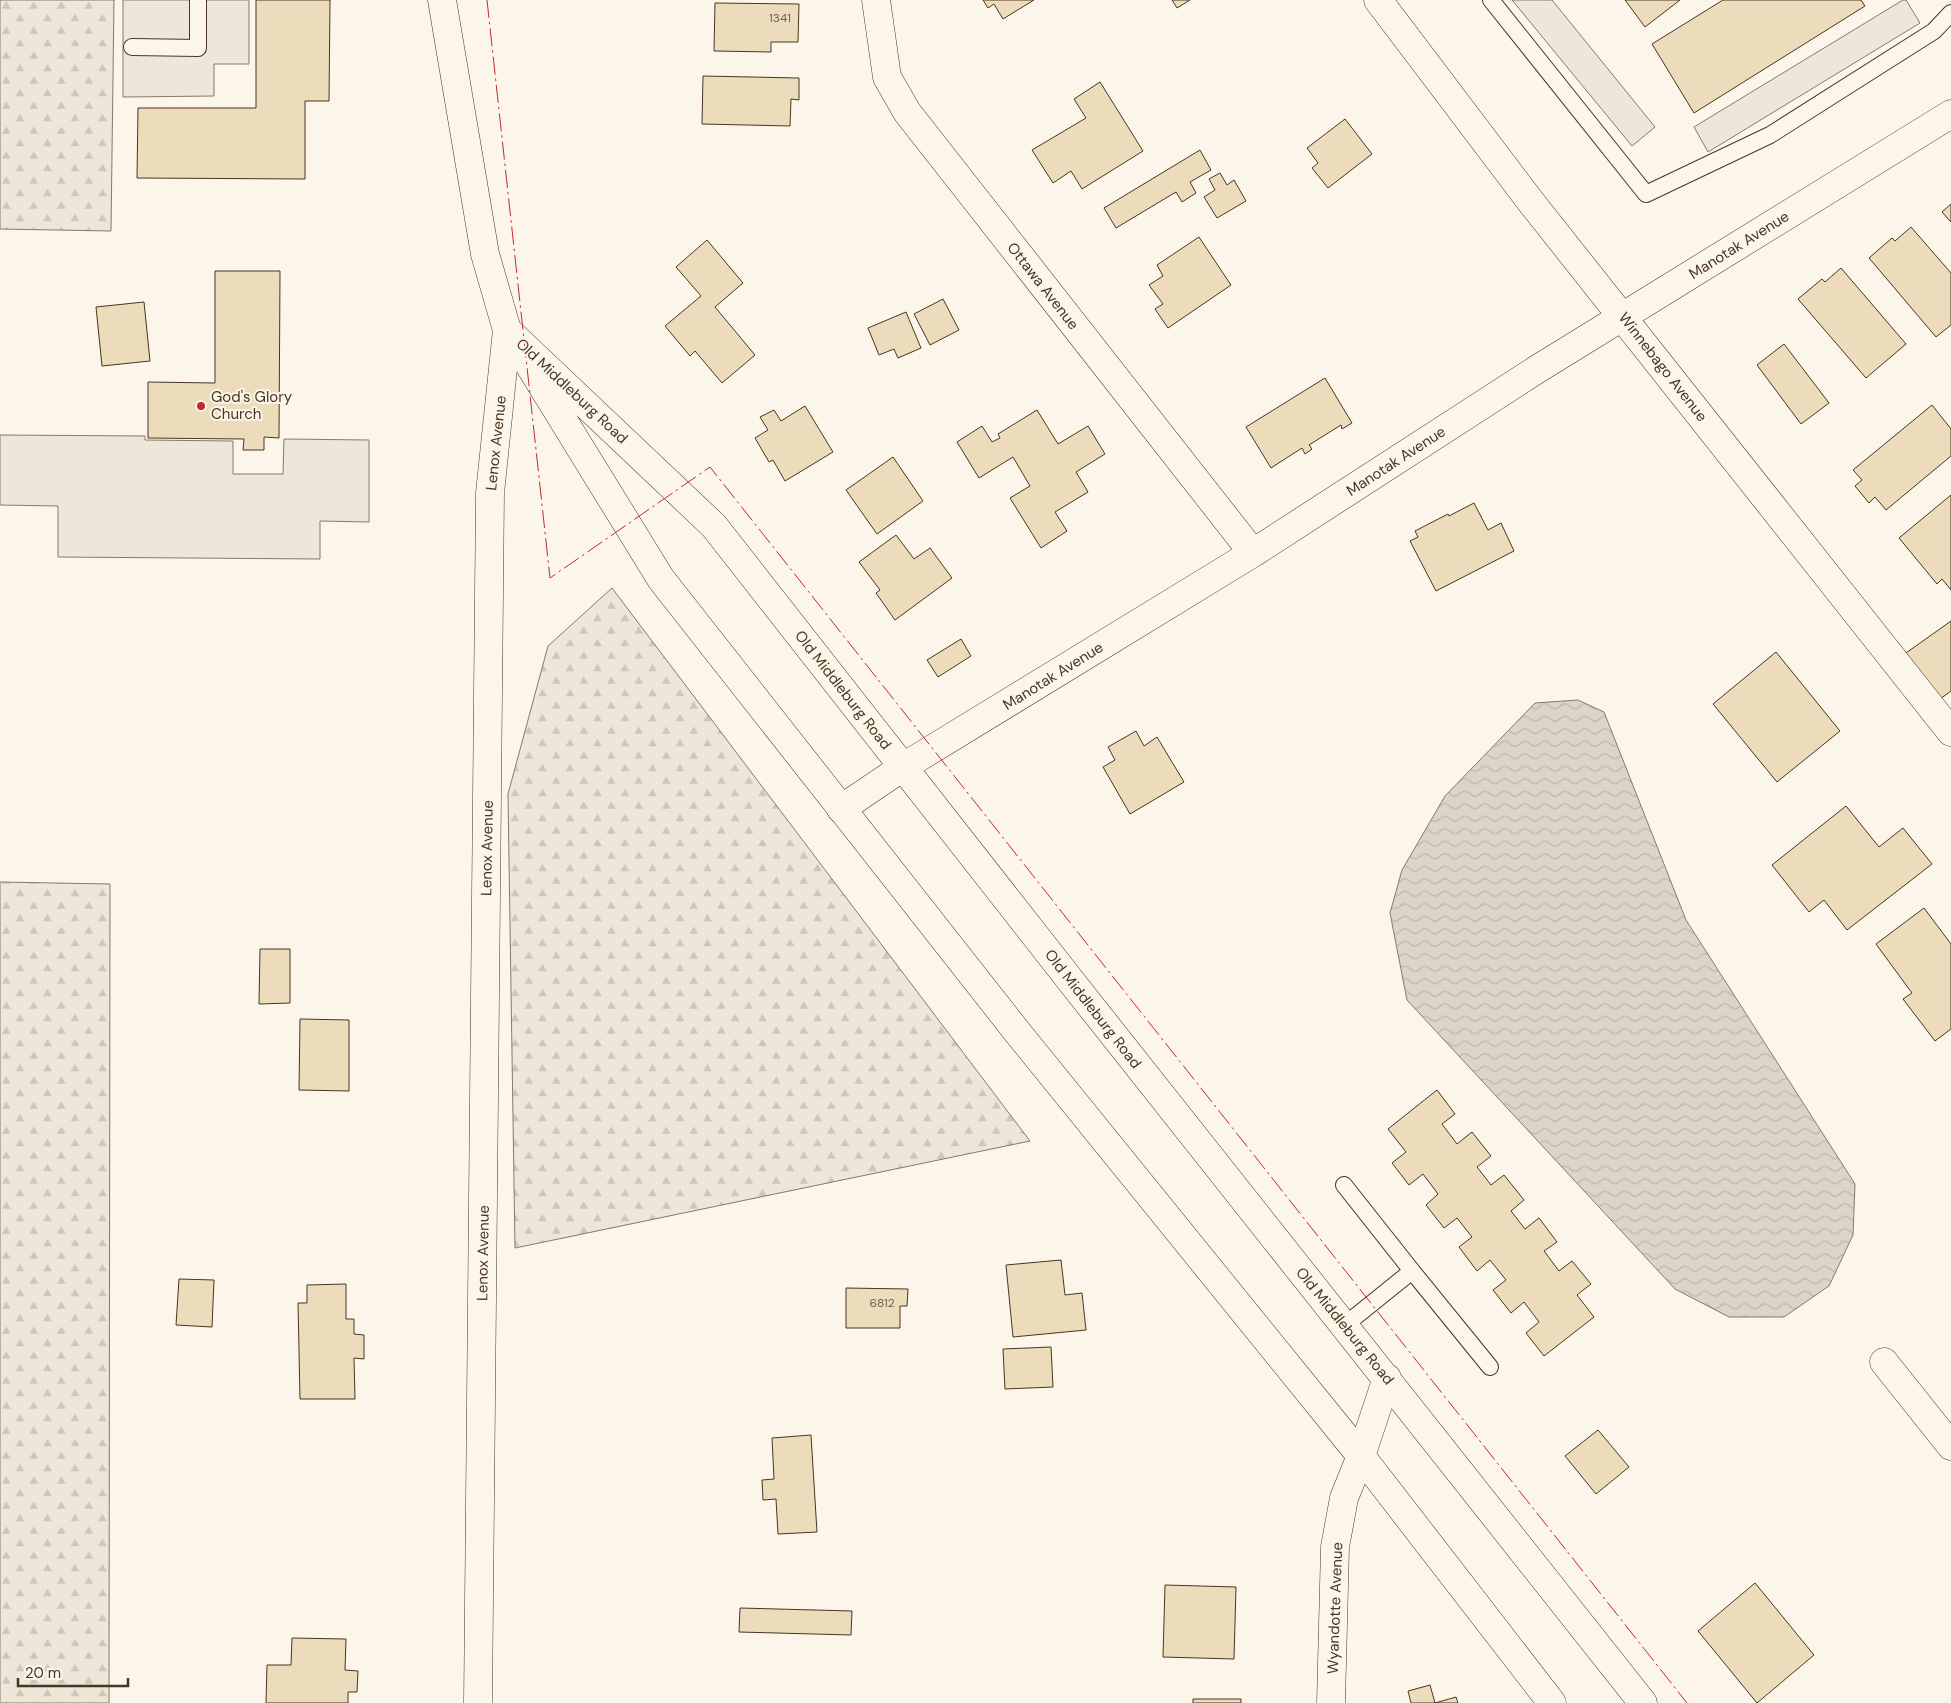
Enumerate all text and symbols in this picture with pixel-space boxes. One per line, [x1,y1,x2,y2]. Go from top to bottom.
house number: 1341 [769,10,791,26]
street label: Manotak Avenue [1685,206,1793,284]
street label: Ottawa Avenue [1003,238,1083,334]
street label: Winnebago Avenue [1614,308,1712,426]
street label: Old Middleburg Road [512,334,632,448]
place label: God's Glory Church [211,387,293,424]
street label: Lenox Avenue [481,394,511,492]
marker: God's Glory Church [195,400,207,412]
street label: Manotak Avenue [1343,421,1449,501]
street label: Old Middleburg Road [790,626,896,754]
street label: Manotak Avenue [999,637,1107,715]
street label: Lenox Avenue [476,800,498,896]
street label: Old Middleburg Road [1040,945,1146,1073]
street label: Lenox Avenue [472,1205,494,1301]
street label: Old Middleburg Road [1291,1263,1399,1389]
house number: 6812 [869,1295,895,1311]
street label: Wyandotte Avenue [1323,1542,1347,1674]
scale bar [18,1656,128,1688]
text: 20 m [25,1663,61,1683]

